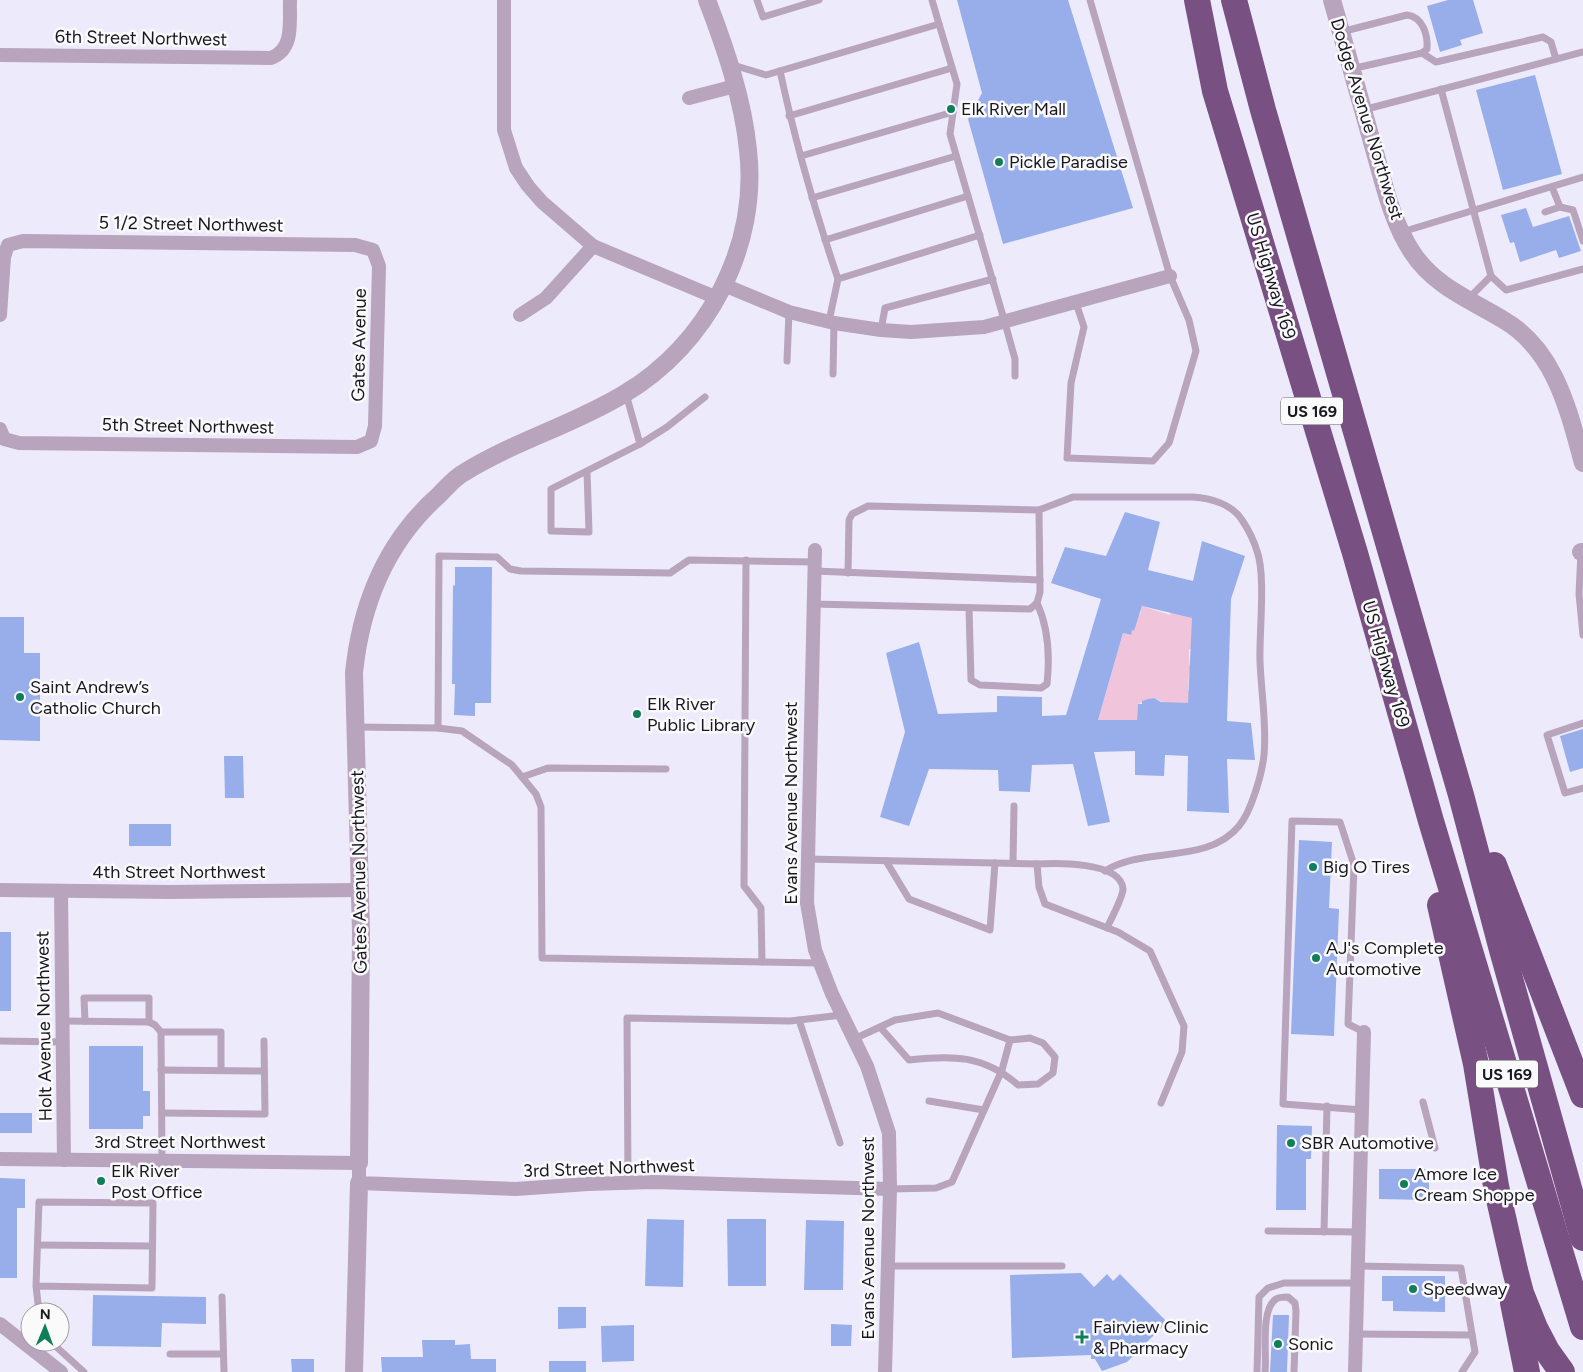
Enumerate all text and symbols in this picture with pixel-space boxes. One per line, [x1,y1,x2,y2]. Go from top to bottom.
street label: Dodge Avenue Northwest [1326,16,1408,223]
street label: 6th Street Northwest [55,25,228,51]
place label: Elk River Mall [961,98,1066,120]
marker: Elk River Mall [945,103,957,115]
place label: Pickle Paradise [1009,151,1128,173]
marker: Pickle Paradise [993,156,1005,168]
street label: US Highway 169 [1241,210,1301,342]
street label: 5 1/2 Street Northwest [98,211,284,237]
street label: Gates Avenue [347,288,371,402]
road number: US 169 [1281,398,1343,424]
street label: 5th Street Northwest [102,413,275,439]
street label: US Highway 169 [1357,598,1415,730]
place label: Saint Andrew’s Catholic Church [30,676,161,719]
marker: Saint Andrew’s Catholic Church [14,691,26,703]
place label: Elk River Public Library [647,693,756,736]
street label: Evans Avenue Northwest [780,701,802,905]
marker: Elk River Public Library [631,708,643,720]
street label: Gates Avenue Northwest [346,770,372,974]
place label: Big O Tires [1323,856,1410,878]
street label: 4th Street Northwest [92,861,266,883]
marker: Big O Tires [1307,861,1319,873]
street label: Holt Avenue Northwest [31,930,57,1121]
place label: AJ's Complete Automotive [1326,937,1444,980]
marker: AJ's Complete Automotive [1310,952,1322,964]
road number: US 169 [1476,1060,1538,1088]
street label: 3rd Street Northwest [94,1131,266,1153]
place label: SBR Automotive [1301,1132,1434,1154]
street label: Evans Avenue Northwest [857,1136,879,1340]
marker: SBR Automotive [1285,1137,1297,1149]
street label: 3rd Street Northwest [523,1154,695,1182]
place label: Elk River Post Office [111,1160,202,1203]
place label: Amore Ice Cream Shoppe [1414,1163,1535,1206]
marker: Elk River Post Office [95,1175,107,1187]
marker: Amore Ice Cream Shoppe [1398,1178,1410,1190]
place label: Speedway [1423,1278,1508,1300]
marker: Speedway [1407,1283,1419,1295]
north arrow [20,1302,70,1352]
text: N [40,1306,51,1323]
place label: Fairview Clinic & Pharmacy [1093,1316,1209,1359]
marker: Fairview Clinic & Pharmacy [1075,1330,1089,1344]
place label: Sonic [1288,1333,1334,1355]
marker: Sonic [1272,1338,1284,1350]

